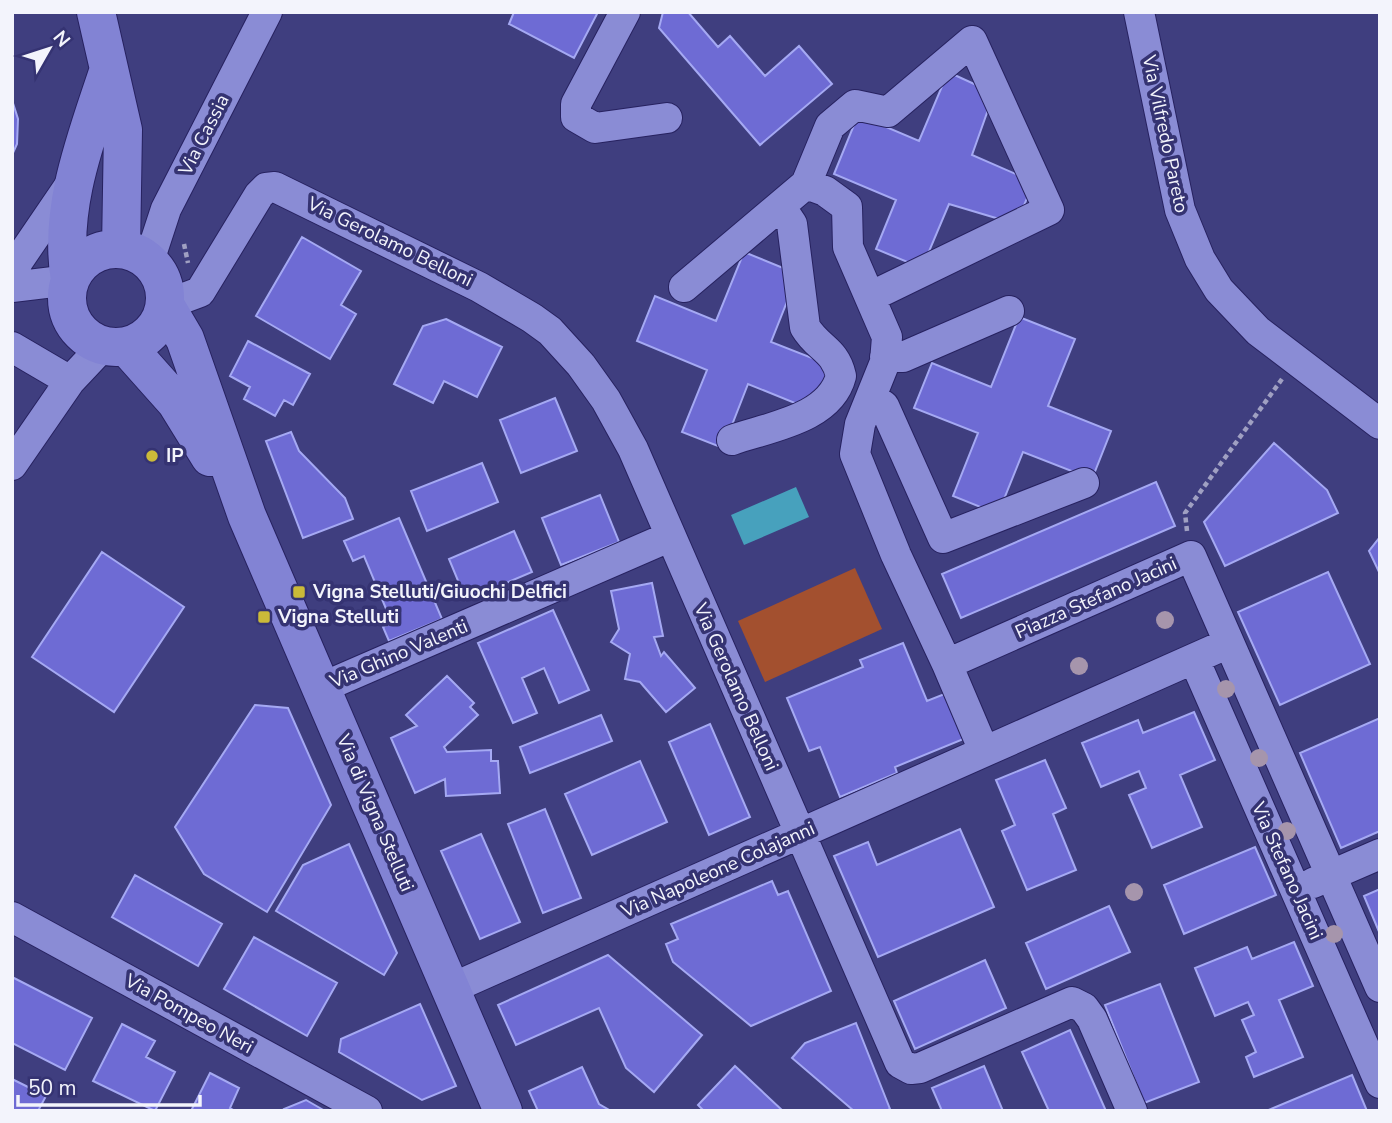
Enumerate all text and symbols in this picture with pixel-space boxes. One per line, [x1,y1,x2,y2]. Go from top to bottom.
north arrow [14,14,84,84]
text: N [47,25,76,53]
street label: Via Vilfredo Pareto [1135,52,1194,215]
street label: Via Cassia [172,90,236,181]
street label: Via Gerolamo Belloni [302,190,477,293]
place label: IP [166,443,184,469]
marker: IP [144,448,160,464]
street label: Piazza Stefano Jacini [1011,551,1181,645]
place label: Vigna Stelluti/Giuochi Delfici [312,579,567,605]
marker: Vigna Stelluti/Giuochi Delfici [291,584,307,600]
street label: Via Gerolamo Belloni [687,598,785,775]
place label: Vigna Stelluti [277,604,399,630]
marker: Vigna Stelluti [256,609,272,625]
street label: Via Ghino Valenti [325,613,472,695]
street label: Via di Vigna Stelluti [330,729,420,896]
street label: Via Stefano Jacini [1245,797,1329,944]
street label: Via Napoleone Colajanni [616,816,819,925]
street label: Via Pompeo Neri [119,968,258,1060]
scale bar [18,1064,200,1108]
text: 50 m [28,1074,77,1102]

